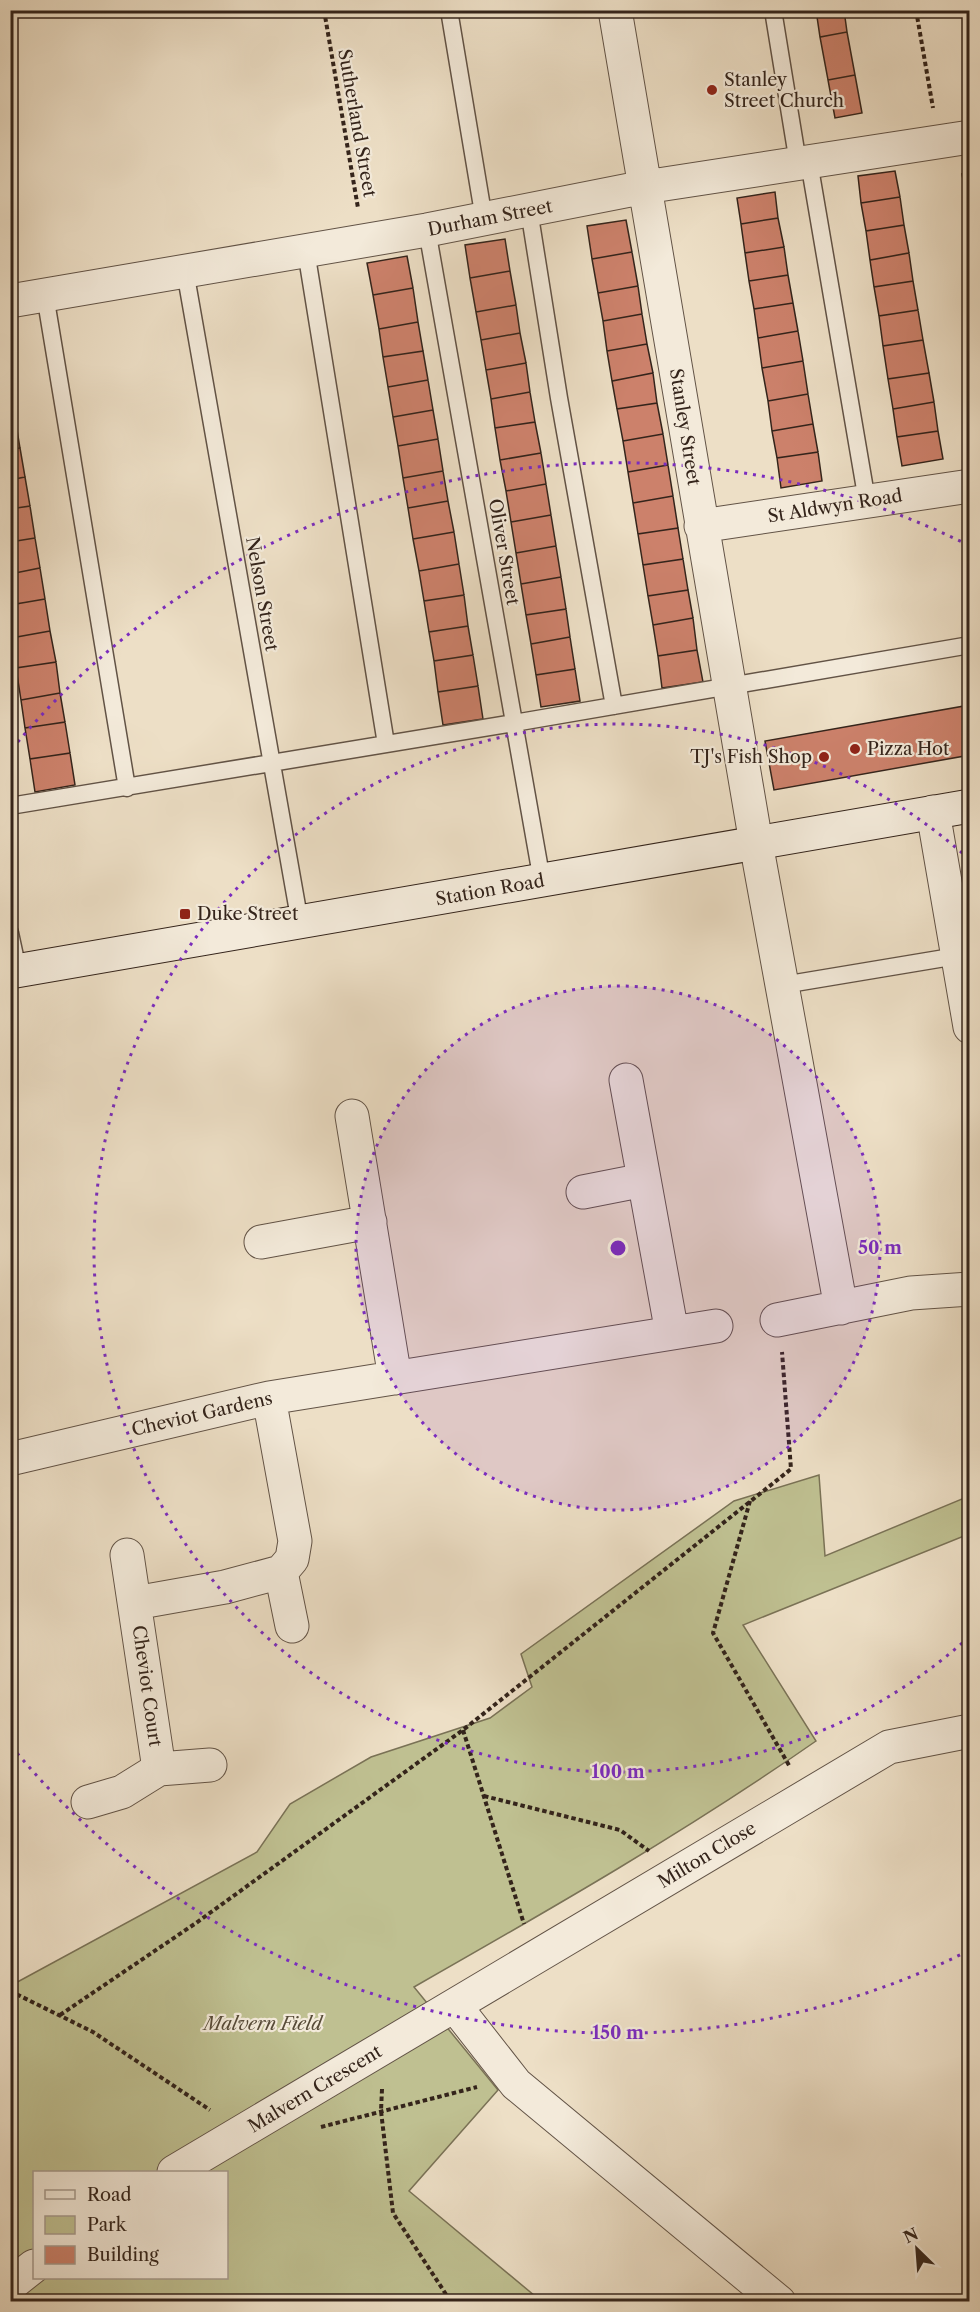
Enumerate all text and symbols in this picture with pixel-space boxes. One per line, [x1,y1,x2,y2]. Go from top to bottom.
street label: Sutherland Street [333,47,381,199]
place label: Stanley Street Church [724,69,844,112]
marker: Stanley Street Church [705,83,719,97]
street label: Durham Street [426,195,555,241]
street label: Stanley Street [665,367,705,488]
street label: St Aldwyn Road [766,484,904,528]
street label: Oliver Street [484,497,524,608]
street label: Nelson Street [241,535,283,654]
place label: Pizza Hot [867,738,950,760]
marker: Pizza Hot [848,742,862,756]
place label: TJ's Fish Shop [690,746,812,768]
marker: TJ's Fish Shop [817,750,831,764]
street label: Station Road [434,870,546,910]
place label: Duke Street [197,903,299,925]
marker: Duke Street [178,907,192,921]
text: 50 m [858,1237,902,1259]
centre of rings [608,1238,628,1258]
street label: Cheviot Gardens [129,1387,275,1441]
street label: Cheviot Court [128,1624,166,1749]
text: 100 m [591,1761,645,1783]
street label: Milton Close [654,1817,760,1893]
park label: Malvern Field [202,2013,324,2035]
text: 150 m [592,2022,644,2044]
street label: Malvern Crescent [244,2040,386,2138]
legend [33,2171,228,2279]
text: Road [87,2184,132,2206]
text: Park [87,2214,128,2236]
north arrow [887,2219,947,2279]
text: N [900,2223,921,2247]
text: Building [87,2244,159,2266]

